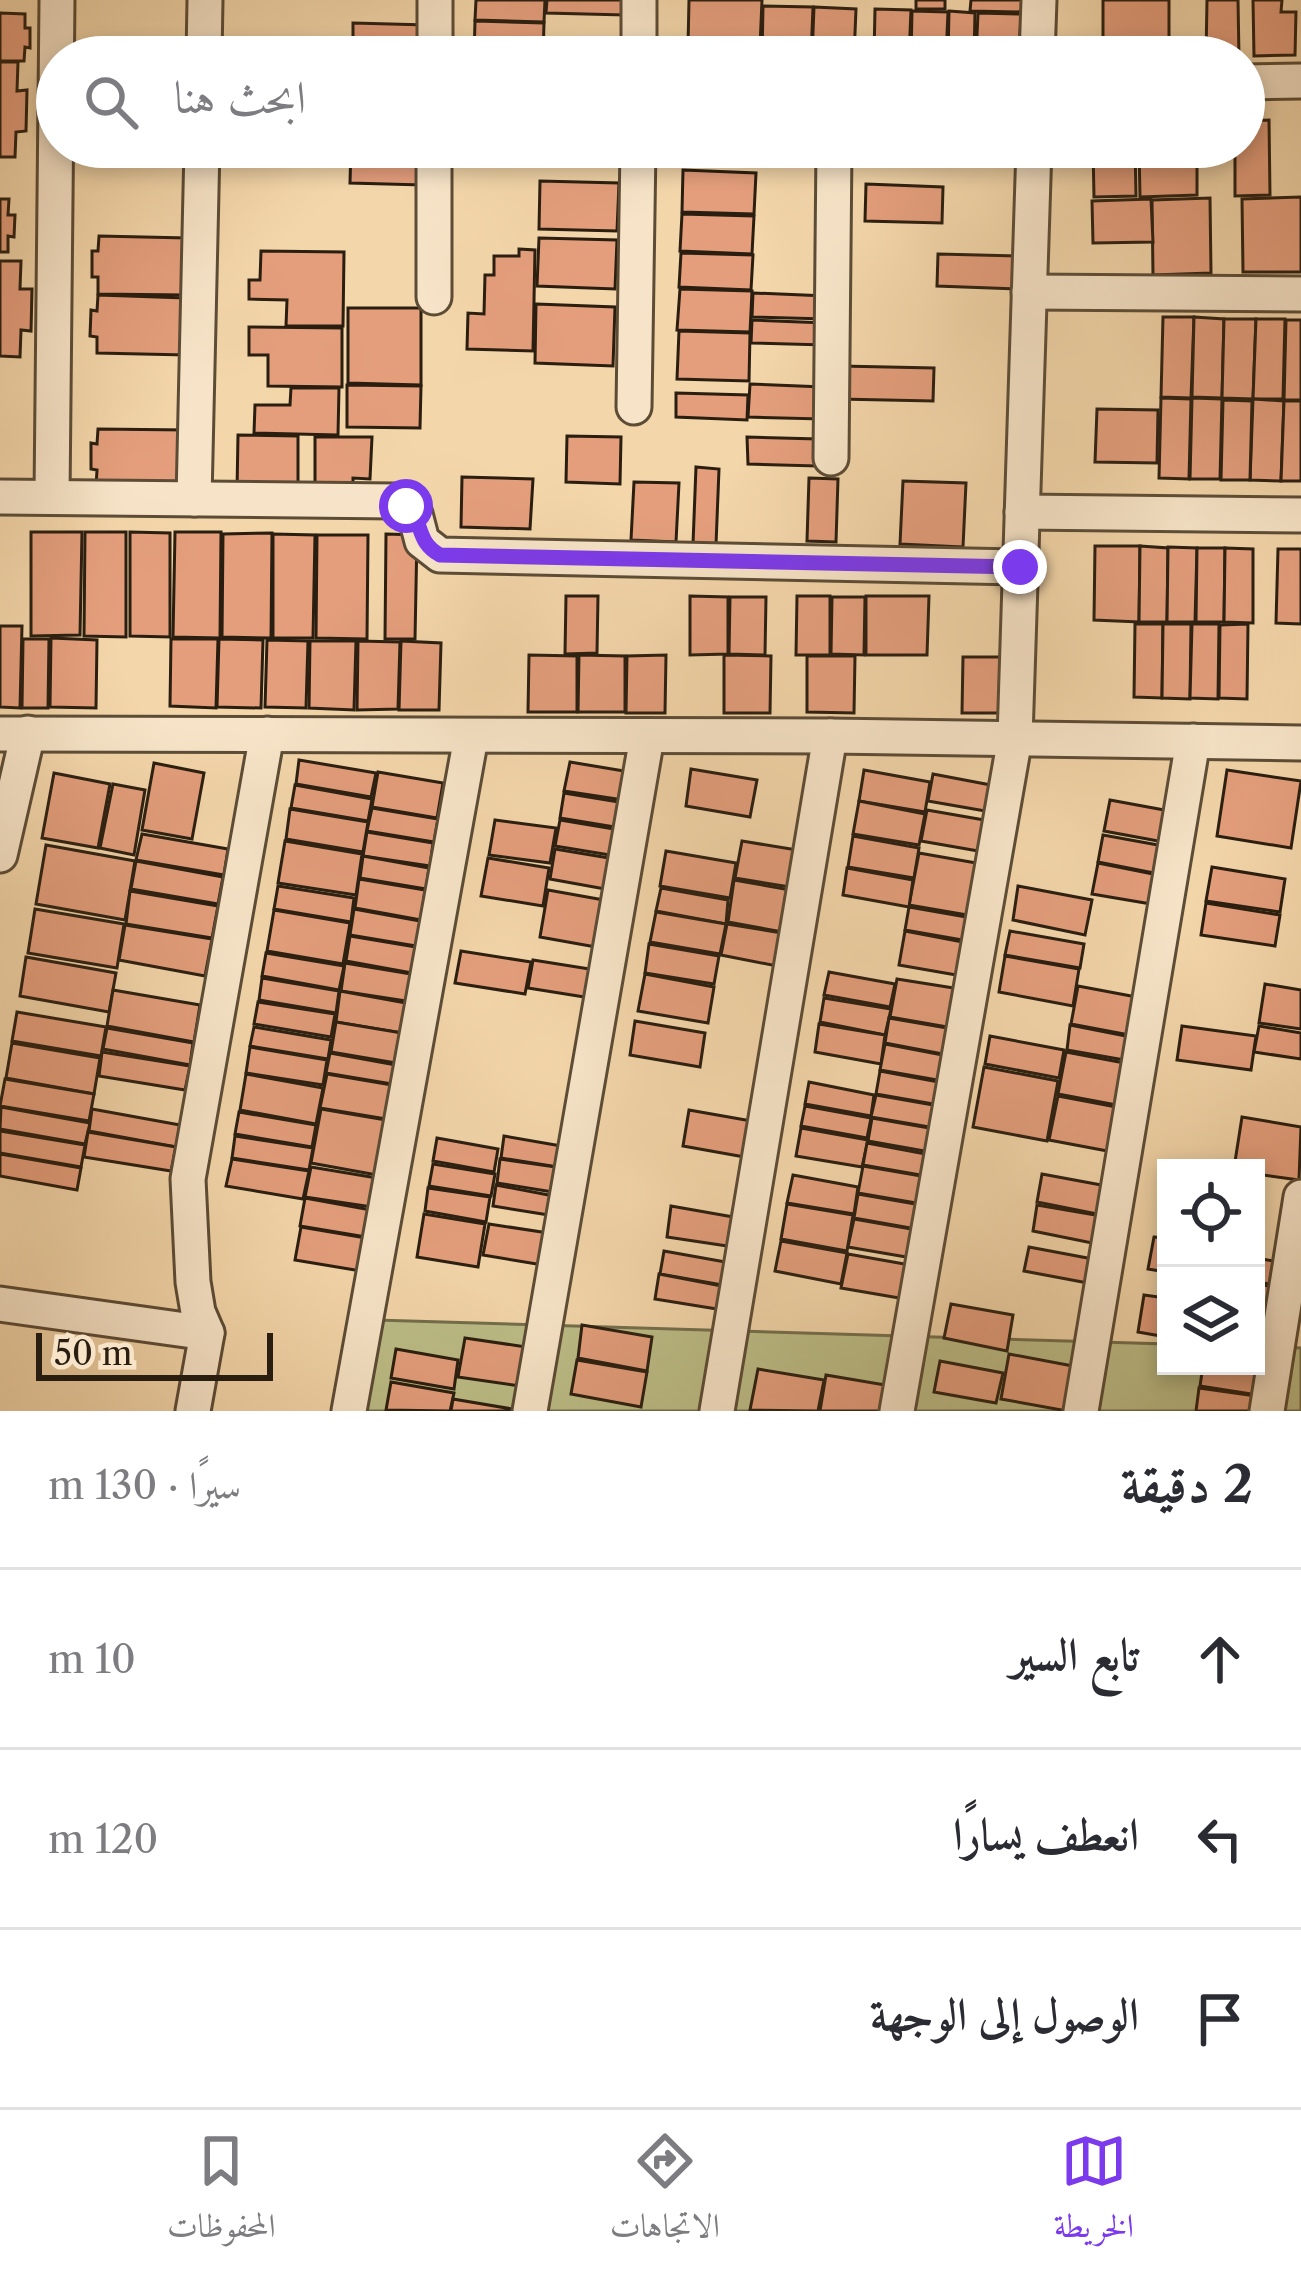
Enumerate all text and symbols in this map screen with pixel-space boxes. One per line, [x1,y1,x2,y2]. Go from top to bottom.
search box [36,36,1265,168]
icon: search [78,69,144,135]
text: ابحث هنا [174,69,306,125]
route start [379,479,433,533]
route end [993,540,1047,594]
map controls [1157,1159,1265,1375]
button: locate [1157,1159,1265,1267]
button: layers [1157,1267,1265,1375]
scale bar [36,1327,273,1380]
text: 50 m [54,1333,132,1374]
text: 2 دقيقة [1121,1453,1253,1515]
text: سيرًا · 130 m [48,1461,241,1509]
text: تابع السير [1010,1626,1139,1682]
icon: ahead [1187,1626,1253,1692]
text: 10 m [48,1635,136,1683]
text: انعطف يسارًا [953,1806,1139,1862]
icon: left [1187,1806,1253,1872]
text: 120 m [48,1815,158,1863]
text: الوصول إلى الوجهة [870,1986,1139,2042]
icon: arrive [1187,1986,1253,2052]
tab: المحفوظات [167,2128,276,2258]
tab: الاتجاهات [610,2128,720,2258]
tab: الخريطة [1054,2128,1134,2258]

